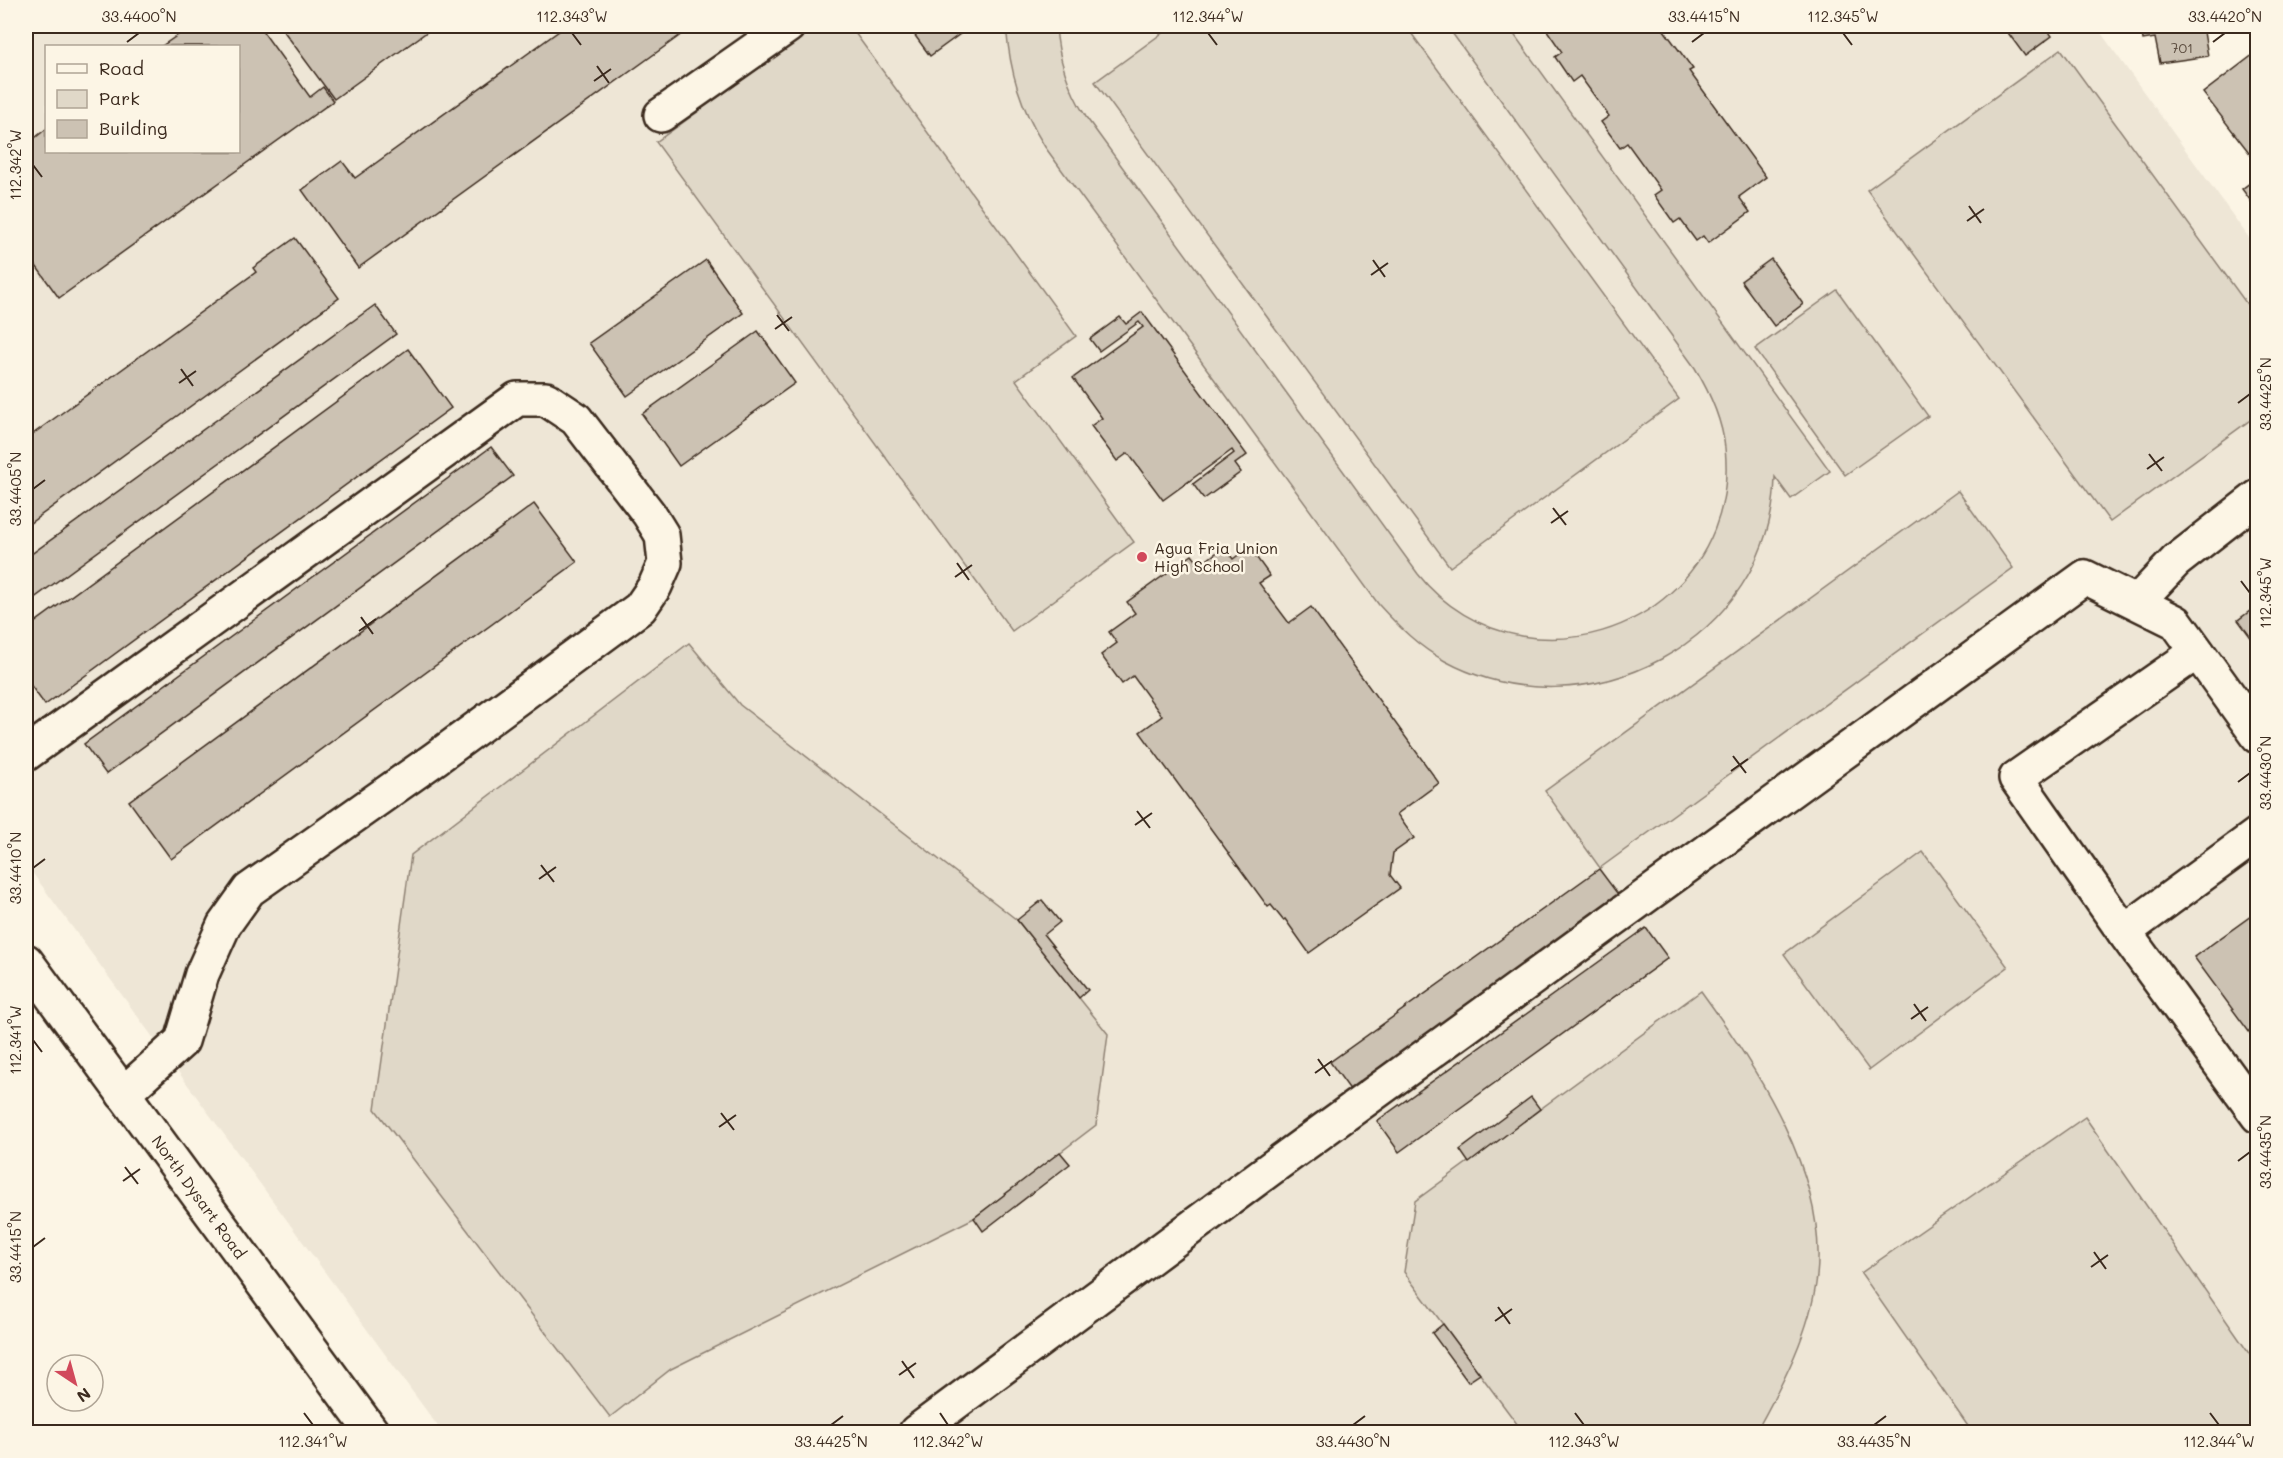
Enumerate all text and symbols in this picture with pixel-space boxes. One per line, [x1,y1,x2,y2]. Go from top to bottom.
text: 33.4400°N [102,6,177,26]
text: 112.343°W [536,6,608,26]
text: 112.344°W [1172,6,1244,26]
text: 33.4415°N [1668,6,1740,26]
text: 112.345°W [1807,6,1879,26]
text: 33.4420°N [2188,6,2262,26]
house number: 701 [2171,38,2193,57]
legend [45,45,240,153]
text: Road [99,56,144,80]
text: Park [99,86,140,110]
text: Building [99,116,167,140]
text: 112.342°W [5,129,25,201]
text: 33.4425°N [2255,357,2275,431]
text: 33.4405°N [5,452,25,526]
place label: Agua Fria Union High School [1154,537,1278,576]
marker: Agua Fria Union High School [1135,550,1149,564]
text: 112.345°W [2255,557,2275,629]
text: 33.4430°N [2255,736,2275,810]
text: 33.4410°N [5,832,25,904]
text: 112.341°W [5,1005,25,1075]
text: 33.4435°N [2255,1115,2275,1189]
street label: North Dysart Road [148,1131,251,1263]
text: 33.4415°N [5,1211,25,1283]
north arrow [45,1353,105,1413]
text: N [73,1383,95,1408]
text: 112.341°W [278,1431,348,1451]
text: 33.4425°N [794,1431,868,1451]
text: 112.342°W [912,1431,984,1451]
text: 33.4430°N [1316,1431,1390,1451]
text: 112.343°W [1548,1431,1620,1451]
text: 33.4435°N [1837,1431,1911,1451]
text: 112.344°W [2183,1431,2255,1451]

